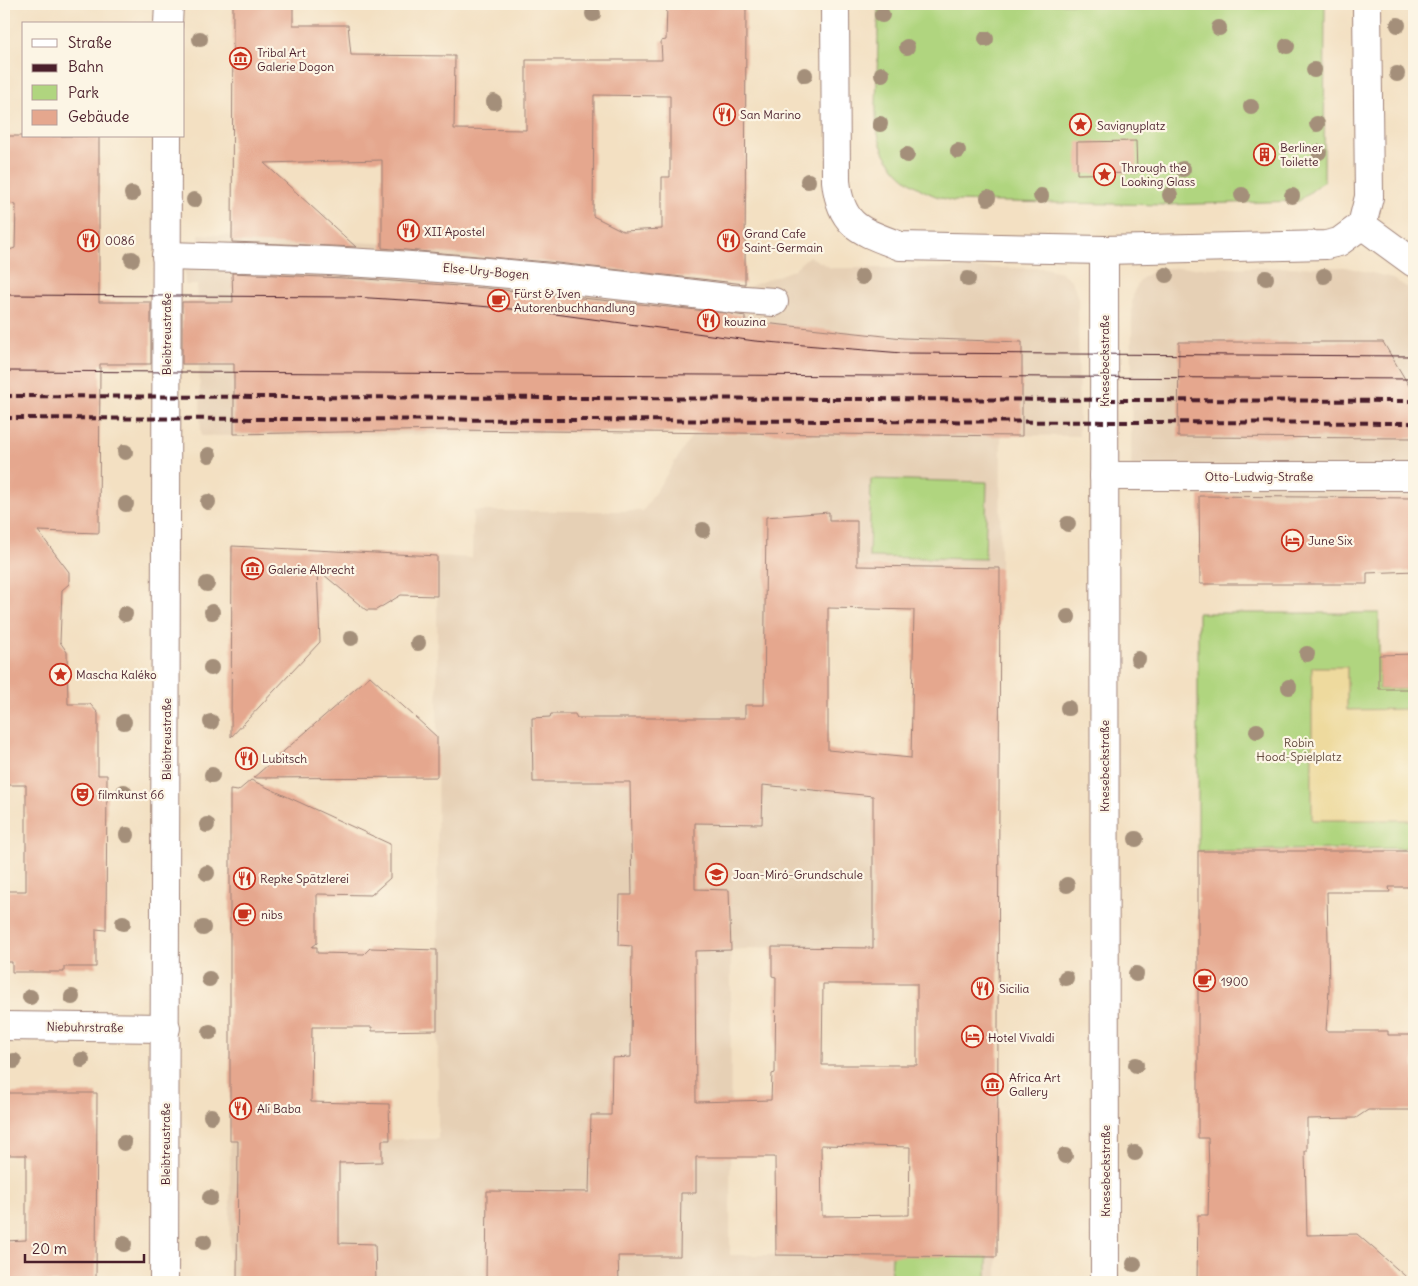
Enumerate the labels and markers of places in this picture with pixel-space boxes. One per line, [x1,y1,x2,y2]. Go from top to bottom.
place label: Tribal Art Galerie Dogon [257,45,334,74]
museum icon: Tribal Art Galerie Dogon [229,47,253,71]
restaurant icon: San Marino [712,102,736,126]
place label: San Marino [740,107,801,122]
place icon: Savignyplatz [1069,113,1093,137]
place label: Savignyplatz [1097,118,1166,133]
place label: Berliner Toilette [1280,140,1323,169]
building icon: Berliner Toilette [1252,142,1276,166]
place label: Through the Looking Glass [1121,160,1195,189]
place icon: Through the Looking Glass [1093,162,1117,186]
restaurant icon: XII Apostel [396,219,420,243]
place label: XII Apostel [424,224,485,239]
place label: Grand Cafe Saint-Germain [744,226,823,255]
restaurant icon: 0086 [77,228,101,252]
restaurant icon: Grand Cafe Saint-Germain [716,228,740,252]
place label: 0086 [105,233,135,248]
place label: Fürst & Iven Autorenbuchhandlung [514,286,635,315]
cafe icon: Fürst & Iven Autorenbuchhandlung [486,288,510,312]
restaurant icon: kouzina [696,309,720,333]
place label: kouzina [724,314,766,329]
hotel icon: June Six [1280,528,1304,552]
place label: June Six [1308,533,1353,548]
museum icon: Galerie Albrecht [240,557,264,581]
place label: Galerie Albrecht [268,562,355,577]
place icon: Mascha Kaléko [48,662,72,686]
place label: Mascha Kaléko [76,667,157,682]
restaurant icon: Lubitsch [234,746,258,770]
place label: Lubitsch [262,751,307,766]
theatre icon: filmkunst 66 [70,782,94,806]
place label: filmkunst 66 [98,787,164,802]
school or university icon: Joan-Miró-Grundschule [705,862,729,886]
restaurant icon: Repke Spätzlerei [232,866,256,890]
place label: Joan-Miró-Grundschule [733,867,863,882]
place label: Repke Spätzlerei [260,871,349,886]
cafe icon: nibs [233,902,257,926]
place label: nibs [261,907,283,922]
cafe icon: 1900 [1193,969,1217,993]
place label: 1900 [1221,974,1249,989]
restaurant icon: Sicilia [971,976,995,1000]
place label: Sicilia [999,981,1030,996]
hotel icon: Hotel Vivaldi [960,1025,984,1049]
place label: Hotel Vivaldi [988,1030,1054,1045]
place label: Africa Art Gallery [1009,1070,1061,1099]
museum icon: Africa Art Gallery [981,1072,1005,1096]
restaurant icon: Ali Baba [229,1096,253,1120]
place label: Ali Baba [257,1101,301,1116]

